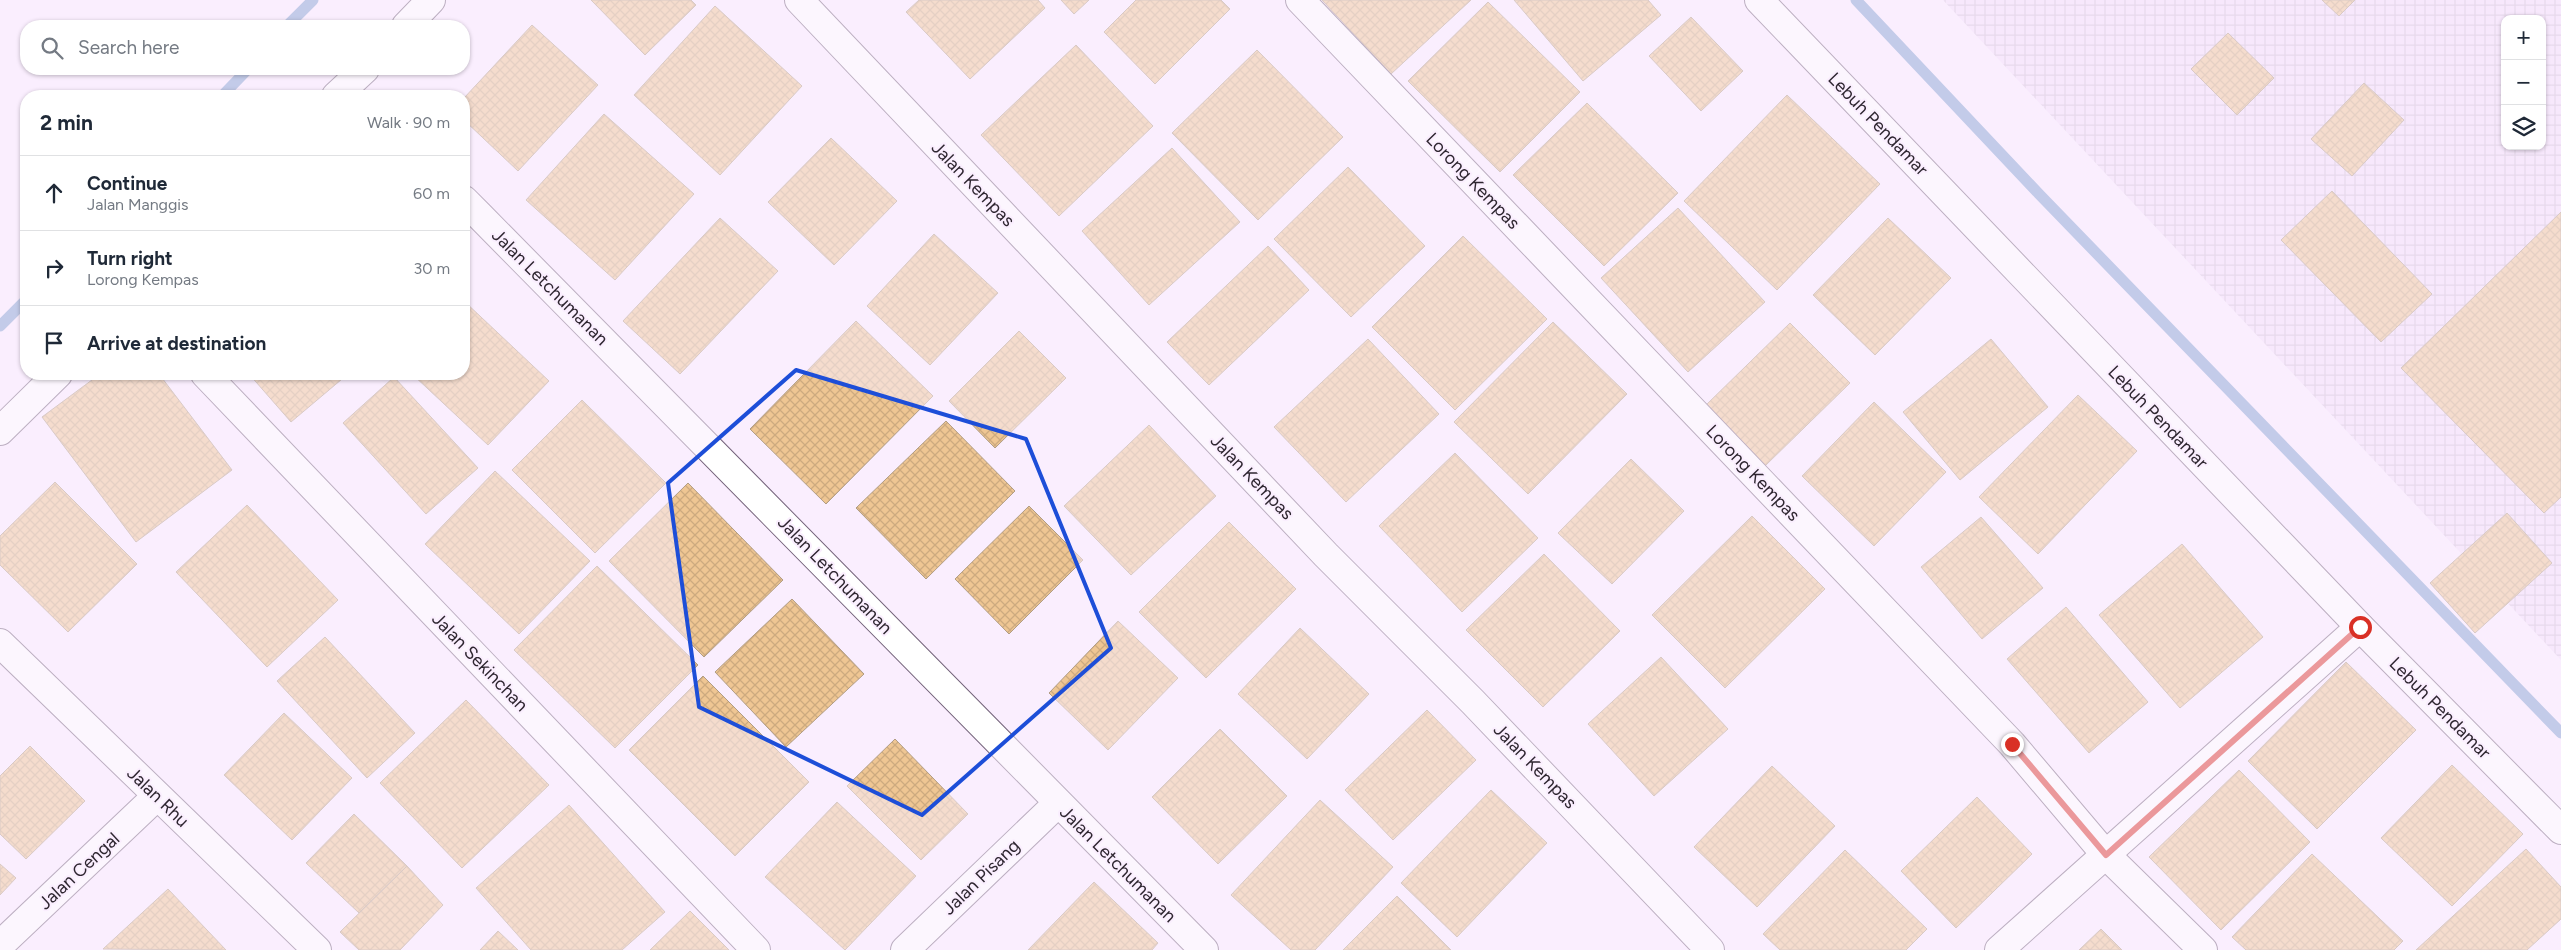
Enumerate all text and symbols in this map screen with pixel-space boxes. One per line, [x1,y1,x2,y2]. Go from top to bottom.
map controls [2501,15,2546,150]
button: + [2501,15,2546,60]
search box [20,20,470,75]
icon: search [38,34,66,62]
text: Search here [78,36,180,59]
button: − [2501,60,2546,105]
street label: Lebuh Pendamar [1823,68,1933,180]
button: layers [2501,105,2546,150]
text: 2 min [40,110,93,135]
text: Walk · 90 m [367,113,450,132]
street label: Lorong Kempas [1421,128,1525,234]
street label: Jalan Kempas [927,137,1019,231]
text: Continue [87,172,167,195]
icon: ahead [40,179,68,207]
text: 60 m [413,184,450,203]
text: Jalan Manggis [87,195,189,214]
street label: Jalan Letchumanan [487,224,613,350]
text: Turn right [87,247,173,270]
icon: right [40,254,68,282]
text: 30 m [413,259,450,278]
text: Lorong Kempas [87,270,199,289]
icon: arrive [40,329,68,357]
text: Arrive at destination [87,332,266,355]
street label: Lebuh Pendamar [2103,361,2213,473]
street label: Lorong Kempas [1701,420,1805,526]
street label: Jalan Kempas [1206,430,1298,524]
street label: Jalan Letchumanan [773,511,897,639]
street label: Jalan Sekinchan [427,608,533,716]
route start [2349,616,2372,639]
street label: Lebuh Pendamar [2385,653,2495,763]
street label: Jalan Kempas [1489,719,1581,813]
route end [2001,733,2024,756]
street label: Jalan Rhu [123,762,193,832]
street label: Jalan Letchumanan [1055,801,1181,927]
street label: Jalan Cengal [34,828,124,914]
street label: Jalan Pisang [938,835,1024,919]

